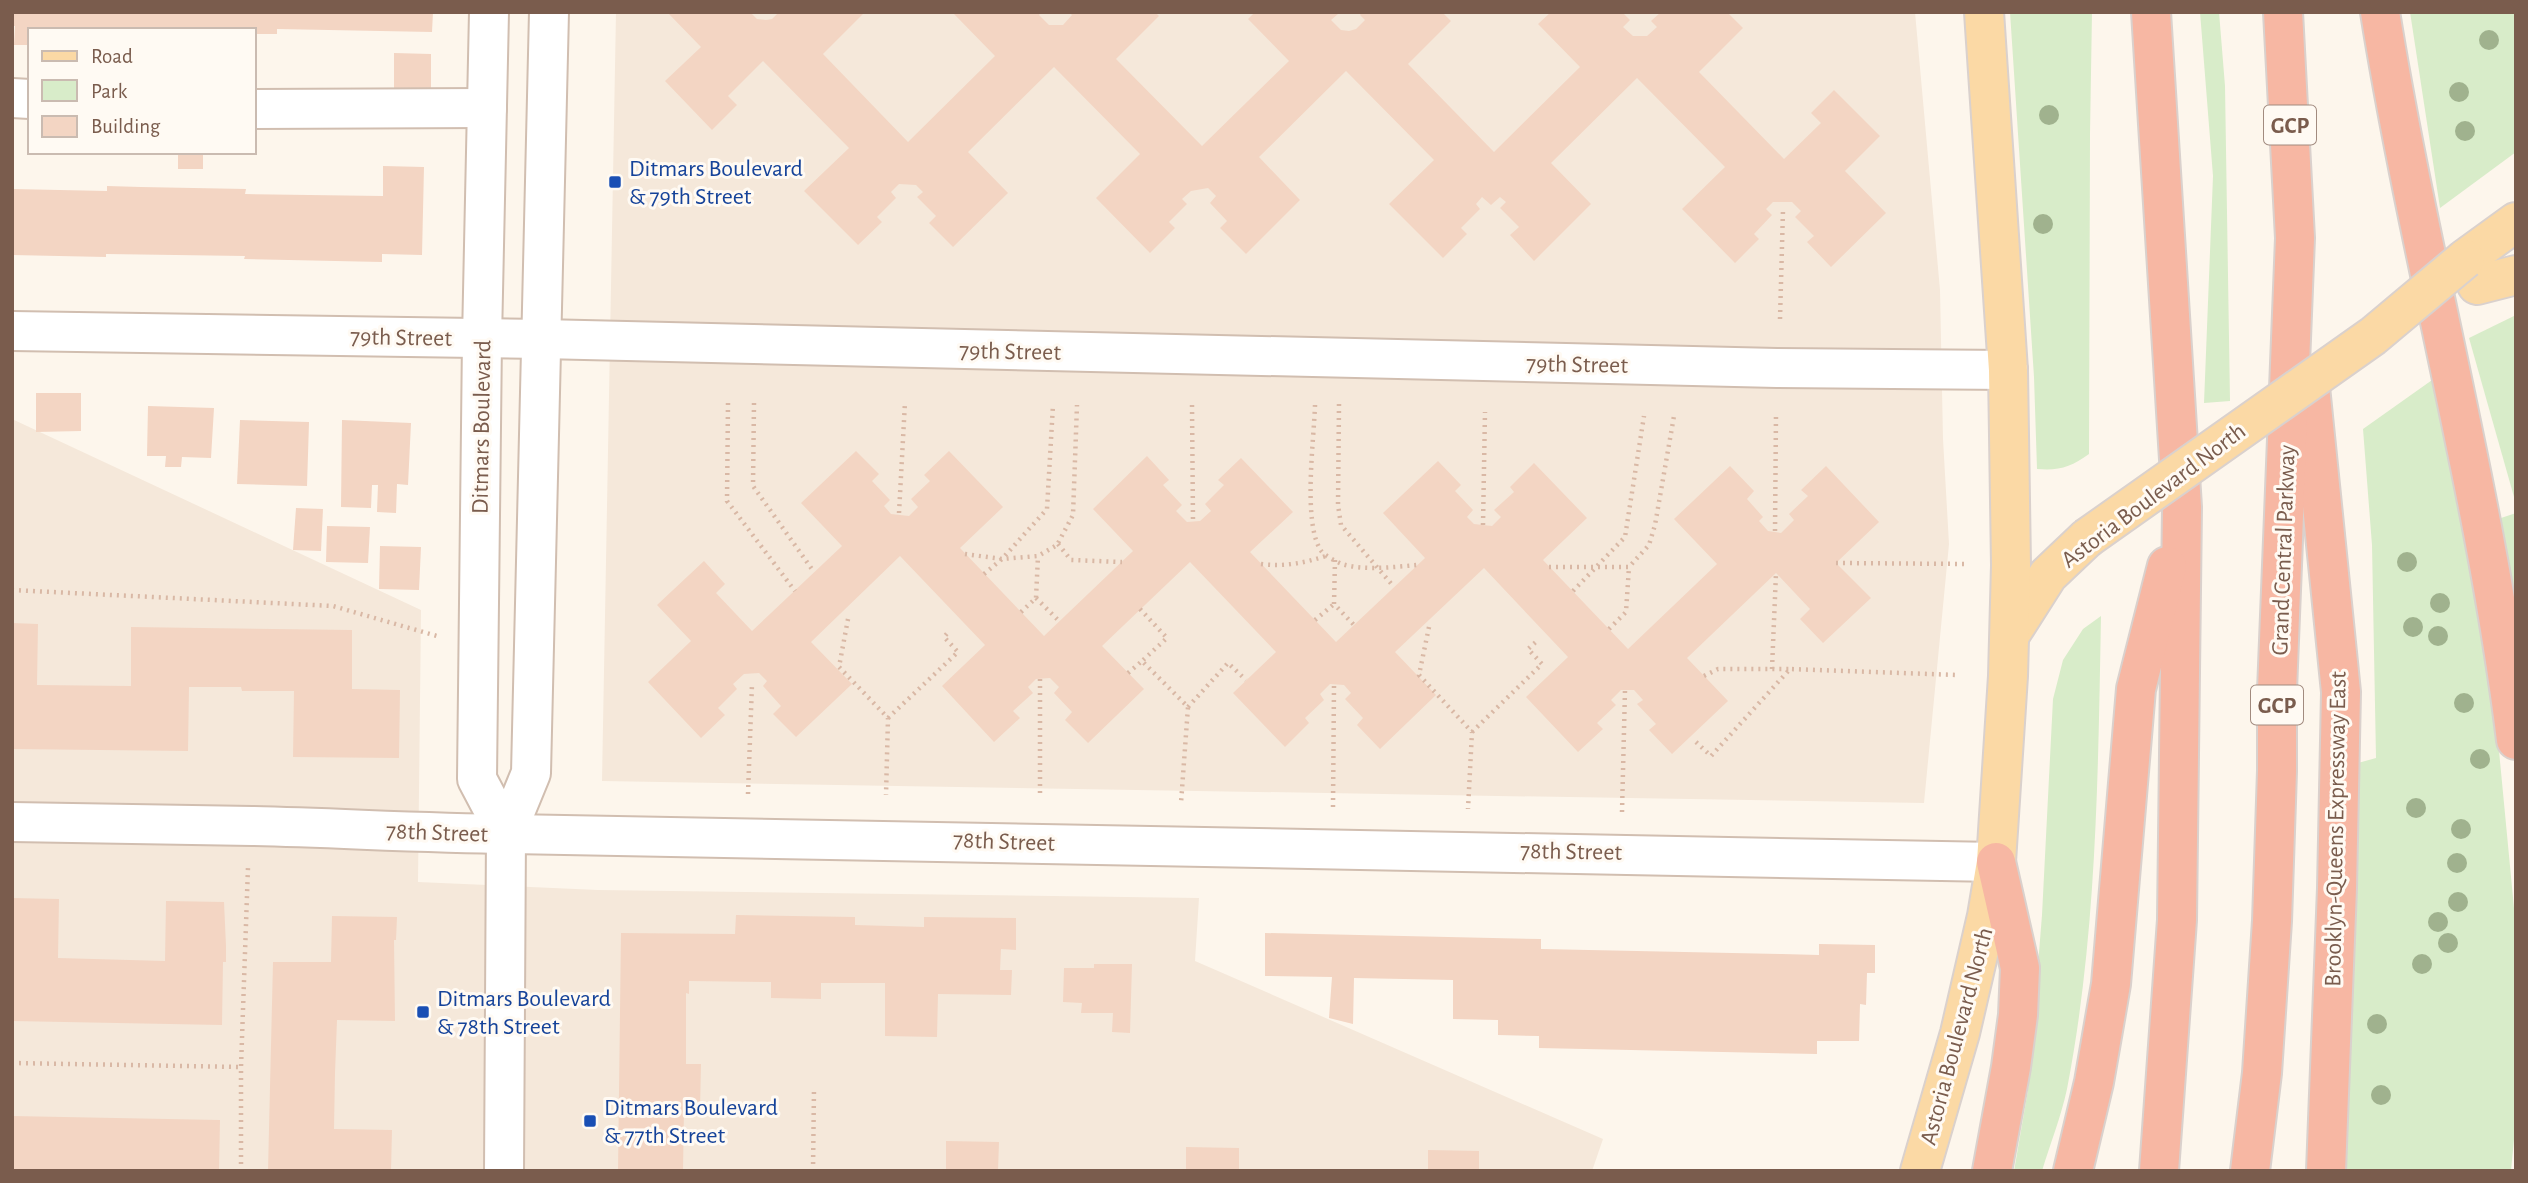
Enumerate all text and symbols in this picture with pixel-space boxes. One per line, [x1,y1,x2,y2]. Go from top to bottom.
legend [28,28,256,154]
text: Road [91,46,133,67]
text: Park [91,81,128,102]
road number: GCP [2264,106,2316,144]
text: Building [91,116,161,137]
place label: Ditmars Boulevard & 79th Street [629,157,803,209]
marker: Ditmars Boulevard & 79th Street [607,174,623,190]
street label: 79th Street [350,325,452,351]
street label: 79th Street [959,339,1061,365]
street label: Ditmars Boulevard [468,340,496,514]
street label: 79th Street [1526,352,1628,378]
street label: Astoria Boulevard North [2057,419,2250,573]
street label: Grand Central Parkway [2268,444,2300,656]
street label: Brooklyn-Queens Expressway East [2321,671,2351,987]
road number: GCP [2251,685,2303,724]
street label: 78th Street [386,819,489,847]
street label: 78th Street [953,828,1056,856]
street label: 78th Street [1520,839,1623,865]
street label: Astoria Boulevard North [1916,925,1998,1148]
place label: Ditmars Boulevard & 78th Street [437,987,611,1039]
marker: Ditmars Boulevard & 78th Street [415,1004,431,1020]
place label: Ditmars Boulevard & 77th Street [604,1096,778,1148]
marker: Ditmars Boulevard & 77th Street [582,1113,598,1129]

